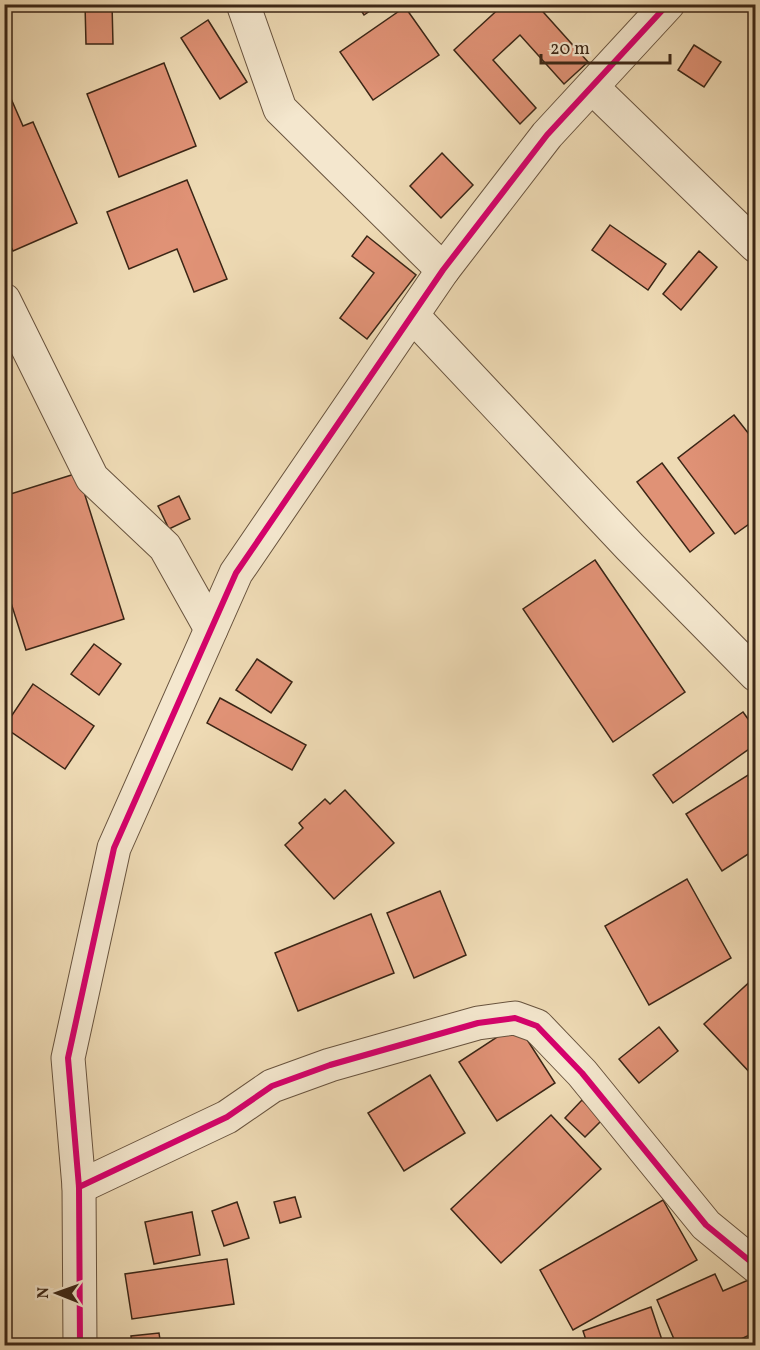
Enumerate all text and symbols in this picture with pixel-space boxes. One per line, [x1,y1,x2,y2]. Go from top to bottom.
scale bar [541,27,670,65]
text: 20 m [550,37,590,62]
north arrow [27,1263,87,1323]
text: N [33,1286,55,1299]

